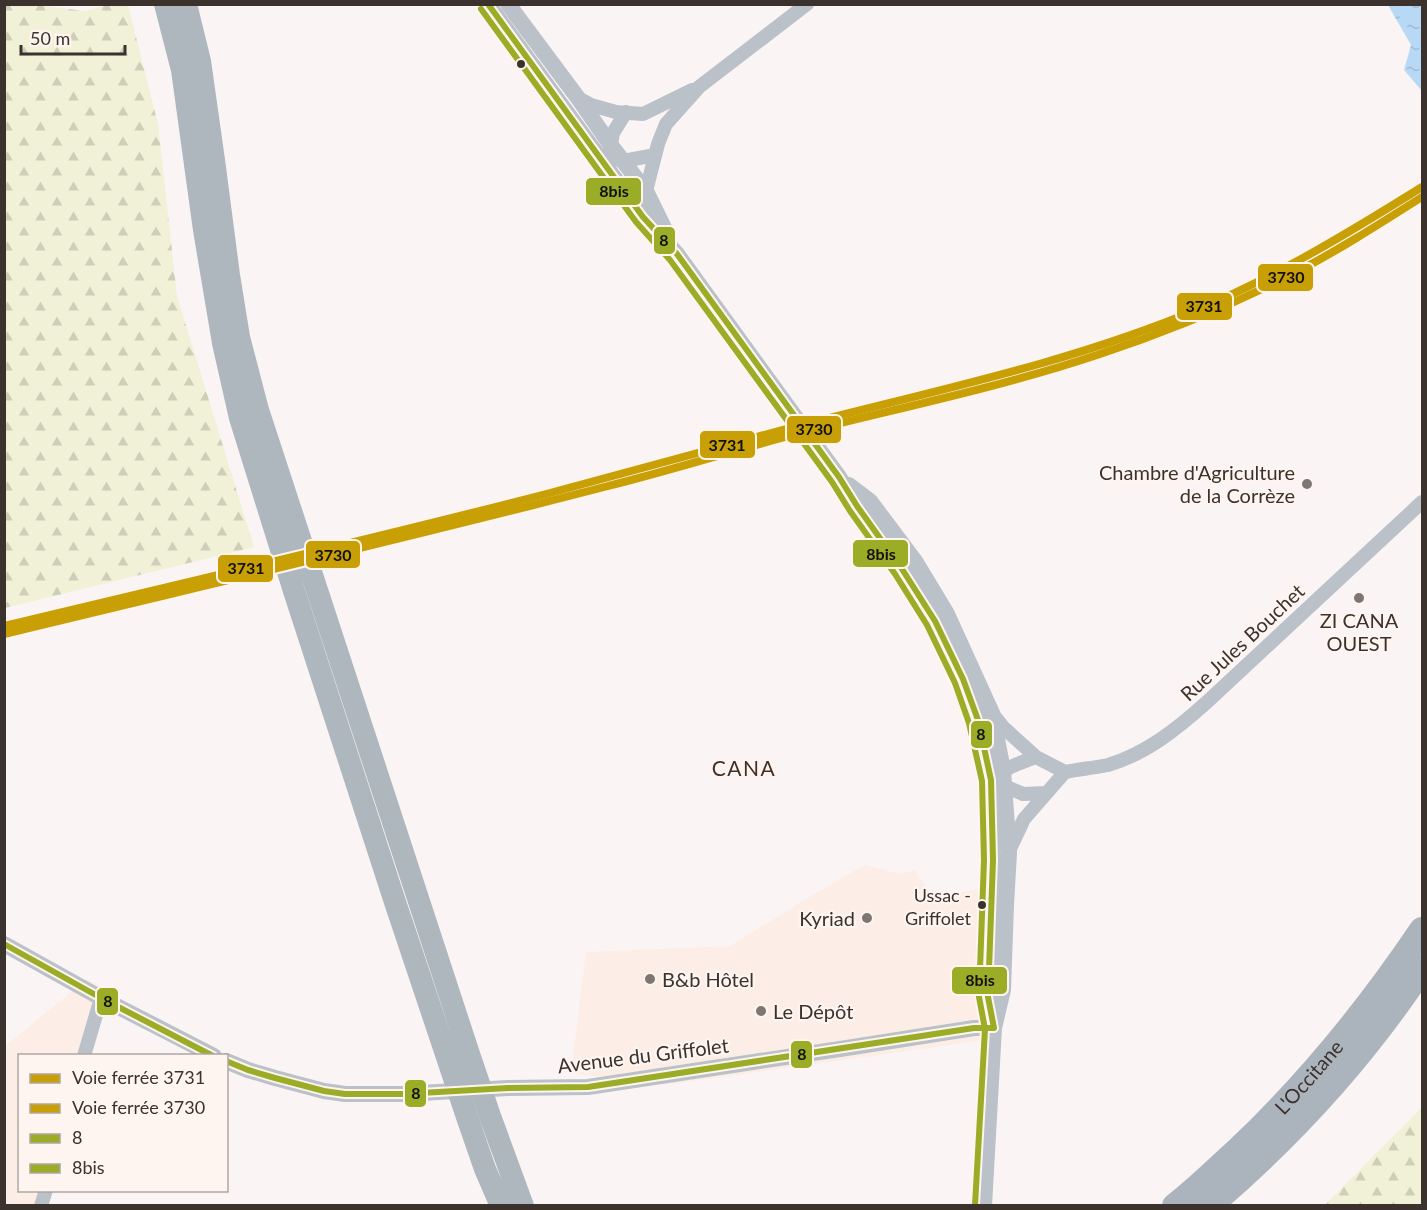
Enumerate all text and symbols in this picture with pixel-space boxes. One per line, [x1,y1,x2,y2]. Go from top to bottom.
scale bar [21,18,124,56]
text: 50 m [30,27,70,49]
unlabelled marker [515,58,527,70]
line badge: 8bis [585,177,642,206]
text: 8bis [599,181,629,200]
line badge: 8 [653,226,676,255]
text: 8 [659,230,669,249]
line badge: 3730 [1257,263,1314,292]
text: 3730 [1267,267,1305,286]
line badge: 3731 [1176,292,1233,321]
text: 3731 [1185,296,1223,315]
line badge: 3730 [786,415,842,444]
text: 3730 [795,419,833,438]
line badge: 3731 [699,430,756,459]
text: 3731 [708,435,746,454]
place label: Chambre d'Agriculture de la Corrèze [1099,460,1295,507]
marker: Chambre d'Agriculture de la Corrèze [1300,477,1314,491]
line badge: 8bis [852,539,909,568]
line badge: 3730 [305,540,361,569]
text: 8bis [866,544,896,563]
text: 3730 [314,545,352,564]
line badge: 3731 [217,554,274,583]
text: 3731 [227,558,265,577]
street label: Rue Jules Bouchet [1175,579,1309,705]
marker: ZI CANA OUEST [1352,591,1366,605]
place label: ZI CANA OUEST [1320,608,1399,655]
line badge: 8 [970,720,993,749]
text: 8 [976,724,986,743]
district label: CANA [712,755,776,780]
place label: Ussac - Griffolet [905,884,972,929]
marker: Ussac - Griffolet [976,899,988,911]
place label: Kyriad [799,906,855,930]
marker: Kyriad [860,911,874,925]
line badge: 8bis [951,966,1008,995]
place label: B&b Hôtel [662,967,754,991]
text: 8bis [965,970,995,989]
marker: B&b Hôtel [643,972,657,986]
line badge: 8 [96,987,119,1016]
text: 8 [103,991,113,1010]
place label: Le Dépôt [773,999,853,1023]
marker: Le Dépôt [754,1004,768,1018]
street label: Avenue du Griffolet [556,1033,730,1077]
street label: L'Occitane [1269,1035,1348,1119]
line badge: 8 [790,1040,813,1069]
text: 8 [797,1044,807,1063]
legend [18,1054,228,1192]
text: Voie ferrée 3731 [72,1066,205,1088]
line badge: 8 [404,1079,427,1108]
text: 8 [411,1083,421,1102]
text: Voie ferrée 3730 [72,1096,205,1118]
text: 8 [72,1126,82,1148]
text: 8bis [72,1156,105,1178]

